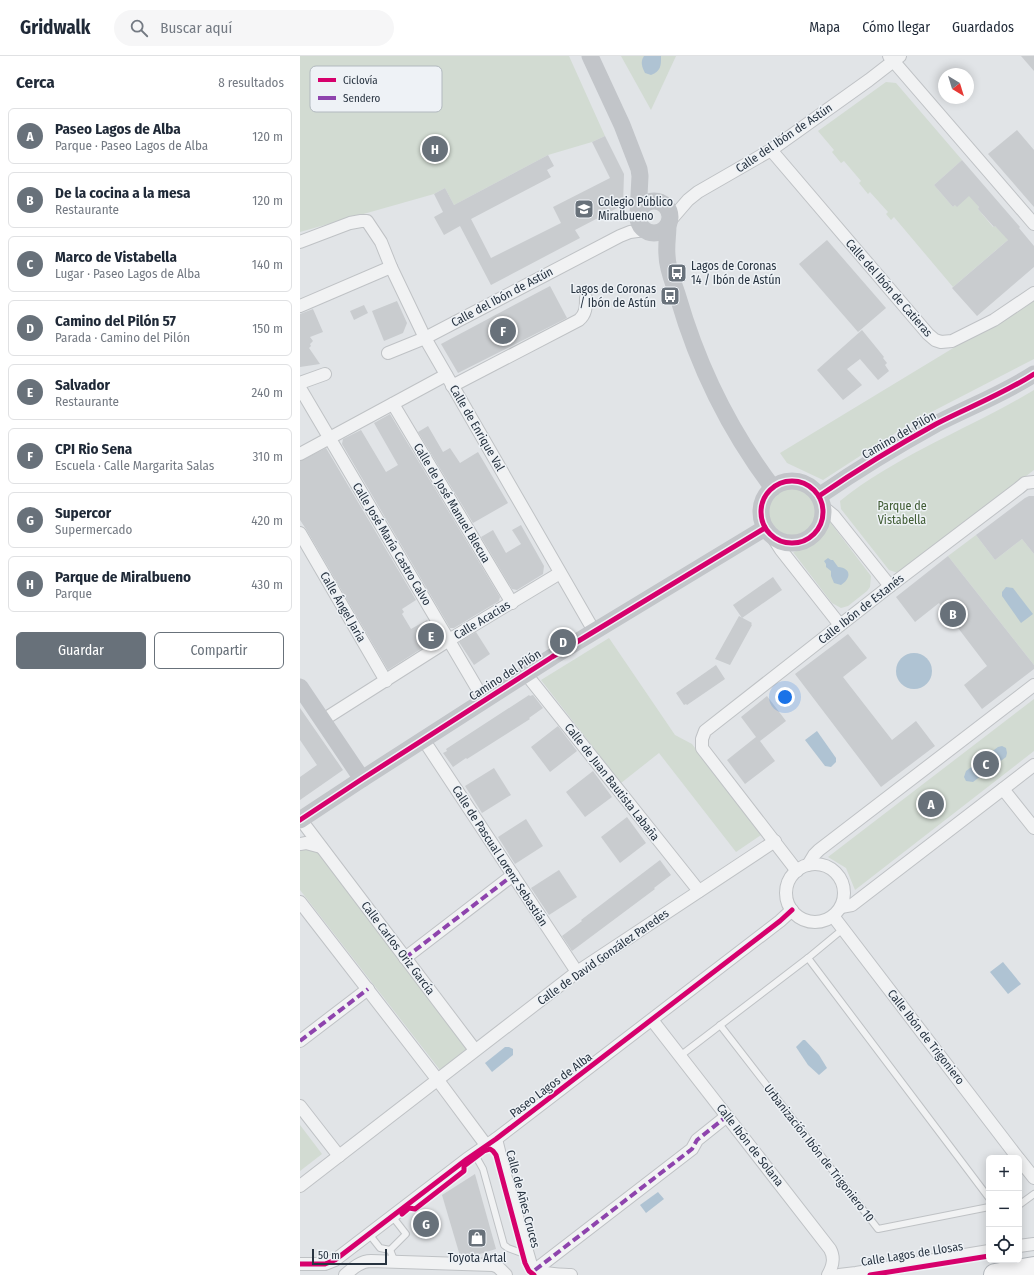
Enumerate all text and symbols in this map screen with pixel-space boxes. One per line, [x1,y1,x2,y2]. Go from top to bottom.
search box [114,10,394,46]
text: Gridwalk [20,16,90,39]
icon: search [128,17,150,39]
text: Buscar aquí [160,19,232,37]
text: Mapa [809,19,840,36]
text: Cómo llegar [862,19,930,36]
text: Guardados [952,19,1014,36]
legend [310,66,442,112]
north arrow [938,68,974,104]
text: Cerca [16,72,55,93]
text: Ciclovía [343,74,378,87]
text: 8 resultados [218,75,284,90]
text: Sendero [343,92,381,105]
street label: Calle del Ibón de Astún [733,101,835,175]
text: Paseo Lagos de Alba [55,120,181,138]
text: A [26,129,34,144]
text: 120 m [252,129,283,144]
pin: H [422,134,448,164]
text: Parque · Paseo Lagos de Alba [55,138,208,153]
text: De la cocina a la mesa [55,184,191,202]
text: B [26,193,34,208]
text: 120 m [252,193,283,208]
place label: Colegio Público Miralbueno [598,195,673,223]
school or university icon: Colegio Público Miralbueno [573,198,595,220]
text: Restaurante [55,202,119,217]
street label: Calle del Ibón de Catieras [843,236,935,340]
text: Marco de Vistabella [55,248,177,266]
text: C [27,257,33,272]
text: 140 m [252,257,283,272]
place label: Lagos de Coronas 14 / Ibón de Astún [691,259,781,287]
bus stop icon: Lagos de Coronas 14 / Ibón de Astún [666,262,688,284]
street label: Calle del Ibón de Astún [449,264,555,330]
text: Lugar · Paseo Lagos de Alba [55,266,200,281]
place label: Lagos de Coronas / Ibón de Astún [571,282,656,310]
bus stop icon: Lagos de Coronas / Ibón de Astún [659,285,681,307]
text: Camino del Pilón 57 [55,312,176,330]
pin: F [490,316,516,346]
text: D [26,321,34,336]
text: 150 m [252,321,283,336]
text: Parada · Camino del Pilón [55,330,190,345]
text: Salvador [55,376,110,394]
street label: Calle de Enrique Val [447,382,507,474]
text: E [27,385,33,400]
text: 240 m [251,385,283,400]
text: Restaurante [55,394,119,409]
street label: Camino del Pilón [860,408,938,462]
text: CPI Rio Sena [55,440,132,458]
street label: Calle de José Manuel Blecua [411,441,493,565]
text: F [27,449,33,464]
text: 310 m [253,449,283,464]
text: Escuela · Calle Margarita Salas [55,458,214,473]
street label: Calle José María Castro Calvo [350,480,434,608]
park label: Parque de Vistabella [877,499,927,527]
text: Supercor [55,504,111,522]
text: G [26,513,34,528]
text: 420 m [251,513,283,528]
text: Supermercado [55,522,132,537]
text: Parque de Miralbueno [55,568,191,586]
street label: Calle Ángel Jaria [317,569,370,645]
street label: Calle Ibón de Estanés [815,571,907,647]
text: H [26,577,34,592]
text: 430 m [251,577,283,592]
text: Parque [55,586,92,601]
street label: Calle Acacias [451,598,513,642]
pin: B [940,599,966,629]
pin: E [418,621,444,651]
pin: D [550,627,576,657]
button: Guardar [16,632,146,669]
button: Compartir [154,632,284,669]
street label: Camino del Pilón [466,647,544,703]
your location [775,687,795,707]
street label: Calle de Juan Bautista Labaña [562,720,662,844]
pin: C [973,749,999,779]
street label: Calle de Pascual Lorenz Sebastián [449,783,551,929]
pin: A [918,789,944,819]
street label: Calle Carlos Oriz García [358,899,438,997]
street label: Calle de David González Paredes [535,906,671,1008]
street label: Calle Ibón de Trigoniero [885,987,967,1087]
street label: Paseo Lagos de Alba [507,1050,595,1120]
street label: Urbanización Ibón de Trigoniero 10 [761,1082,877,1224]
street label: Calle Ibón de Solana [714,1101,786,1189]
street label: Calle de Añes Cruces [503,1149,543,1249]
map controls [986,1155,1022,1263]
button: + [986,1155,1022,1191]
button: − [986,1191,1022,1227]
pin: G [413,1209,439,1239]
shop icon: Toyota Artal [466,1227,488,1249]
button: locate [986,1227,1022,1263]
street label: Calle Lagos de Llosas [860,1239,964,1269]
scale bar [312,1247,387,1266]
text: 50 m [318,1249,340,1262]
place label: Toyota Artal [448,1251,506,1265]

